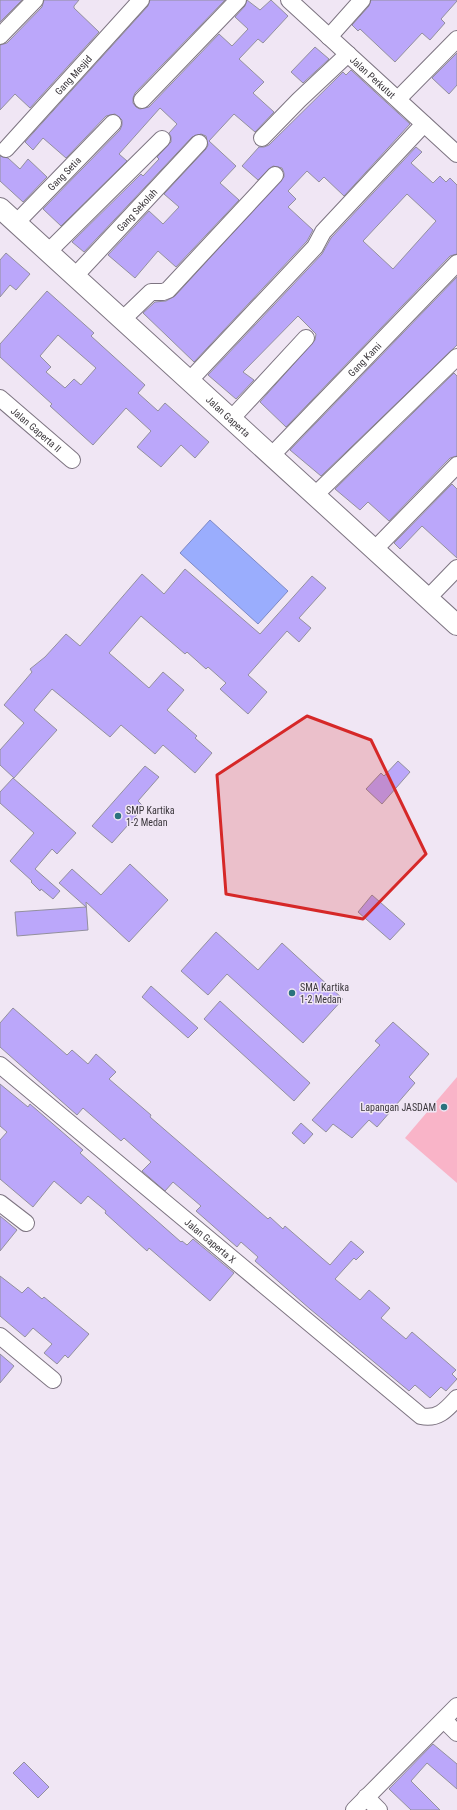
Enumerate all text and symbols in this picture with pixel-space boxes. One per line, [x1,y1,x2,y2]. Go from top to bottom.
street label: Gang Mesjid [53,53,94,97]
street label: Jalan Perkutut [348,54,398,101]
street label: Gang Setia [46,155,83,193]
street label: Gang Sekolah [115,186,160,234]
street label: Gang Kami [346,340,383,379]
street label: Jalan Gaperta [204,394,252,439]
street label: Jalan Gaperta II [9,405,63,454]
place label: SMP Kartika 1-2 Medan [126,805,175,828]
marker: SMP Kartika 1-2 Medan [113,811,123,821]
place label: SMA Kartika 1-2 Medan [300,982,349,1005]
marker: SMA Kartika 1-2 Medan [287,988,297,998]
place label: Lapangan JASDAM [360,1102,436,1113]
marker: Lapangan JASDAM [439,1102,449,1112]
street label: Jalan Gaperta X [182,1216,238,1266]

